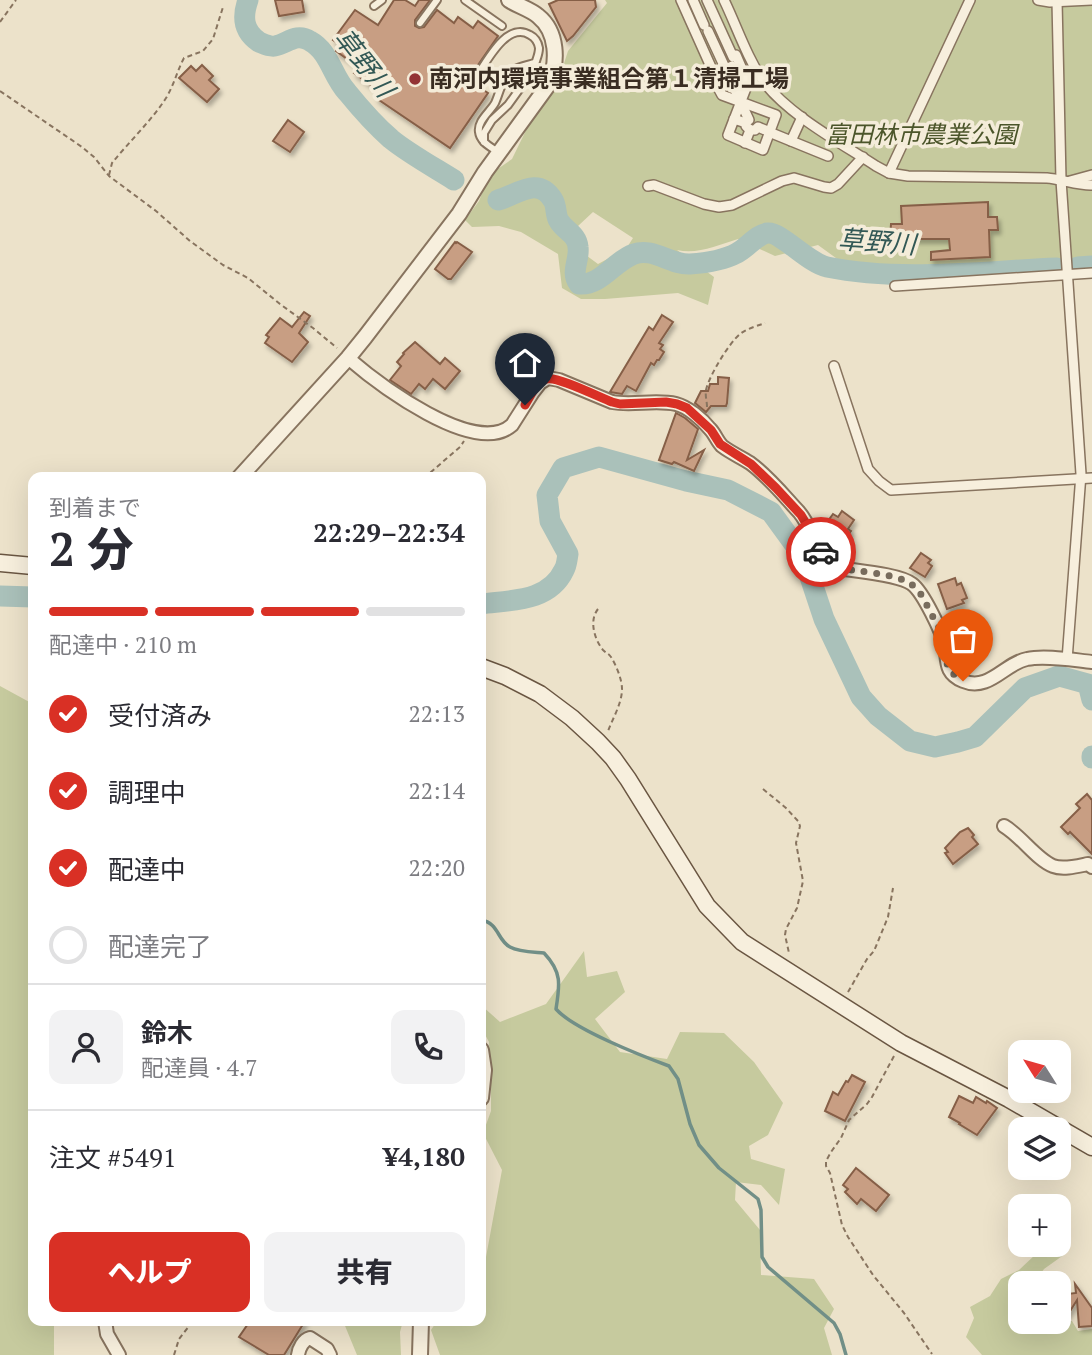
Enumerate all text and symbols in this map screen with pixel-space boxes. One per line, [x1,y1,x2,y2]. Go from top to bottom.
water label: 草野川 [327,21,404,106]
place label: 南河内環境事業組合第１清掃工場 [429,62,789,94]
marker: 南河内環境事業組合第１清掃工場 [407,71,423,87]
park label: 富田林市農業公園 [825,118,1020,150]
water label: 草野川 [837,221,920,261]
pin [495,333,555,405]
icon: home [506,344,544,382]
text: 到着まで [49,492,141,523]
text: 22:29–22:34 [313,515,465,549]
courier [786,517,856,587]
text: 2 分 [49,518,133,579]
icon: car [802,533,840,571]
pin [933,609,993,681]
icon: bag [944,620,982,658]
text: 配達中 · 210 m [49,629,197,660]
icon: check [49,695,87,733]
text: 受付済み [108,698,212,732]
text: 22:13 [408,698,465,729]
icon: check [49,772,87,810]
text: 調理中 [108,775,186,809]
text: 22:14 [408,775,465,806]
icon: check [49,849,87,887]
text: 配達中 [108,852,186,886]
text: 22:20 [408,852,465,883]
text: 配達完了 [108,929,212,963]
button: person [49,1010,123,1084]
button: phone [391,1010,465,1084]
text: 鈴木 [141,1015,193,1049]
north arrow [1008,1040,1071,1102]
map controls [1008,1040,1071,1334]
text: 配達員 · 4.7 [141,1052,258,1083]
button: layers [1008,1117,1071,1180]
text: ¥4,180 [384,1139,465,1173]
text: 注文 #5491 [49,1140,177,1174]
button: + [1008,1194,1071,1257]
button: ヘルプ [49,1232,250,1312]
button: 共有 [264,1232,465,1312]
button: − [1008,1271,1071,1334]

